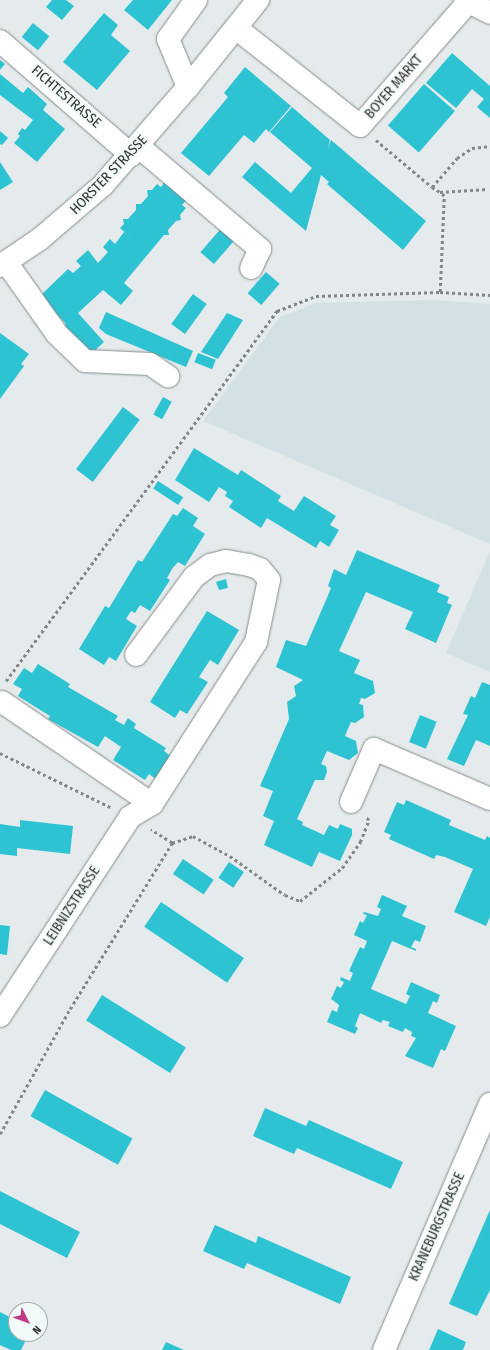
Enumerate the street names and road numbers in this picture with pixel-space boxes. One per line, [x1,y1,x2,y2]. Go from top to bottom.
street label: BOYER MARKT [362,52,426,122]
street label: FICHTESTRASSE [28,62,104,132]
street label: HORSTER STRASSE [67,132,151,218]
street label: LEIBNIZSTRASSE [40,863,104,949]
street label: KRANEBURGSTRASSE [405,1170,469,1284]

